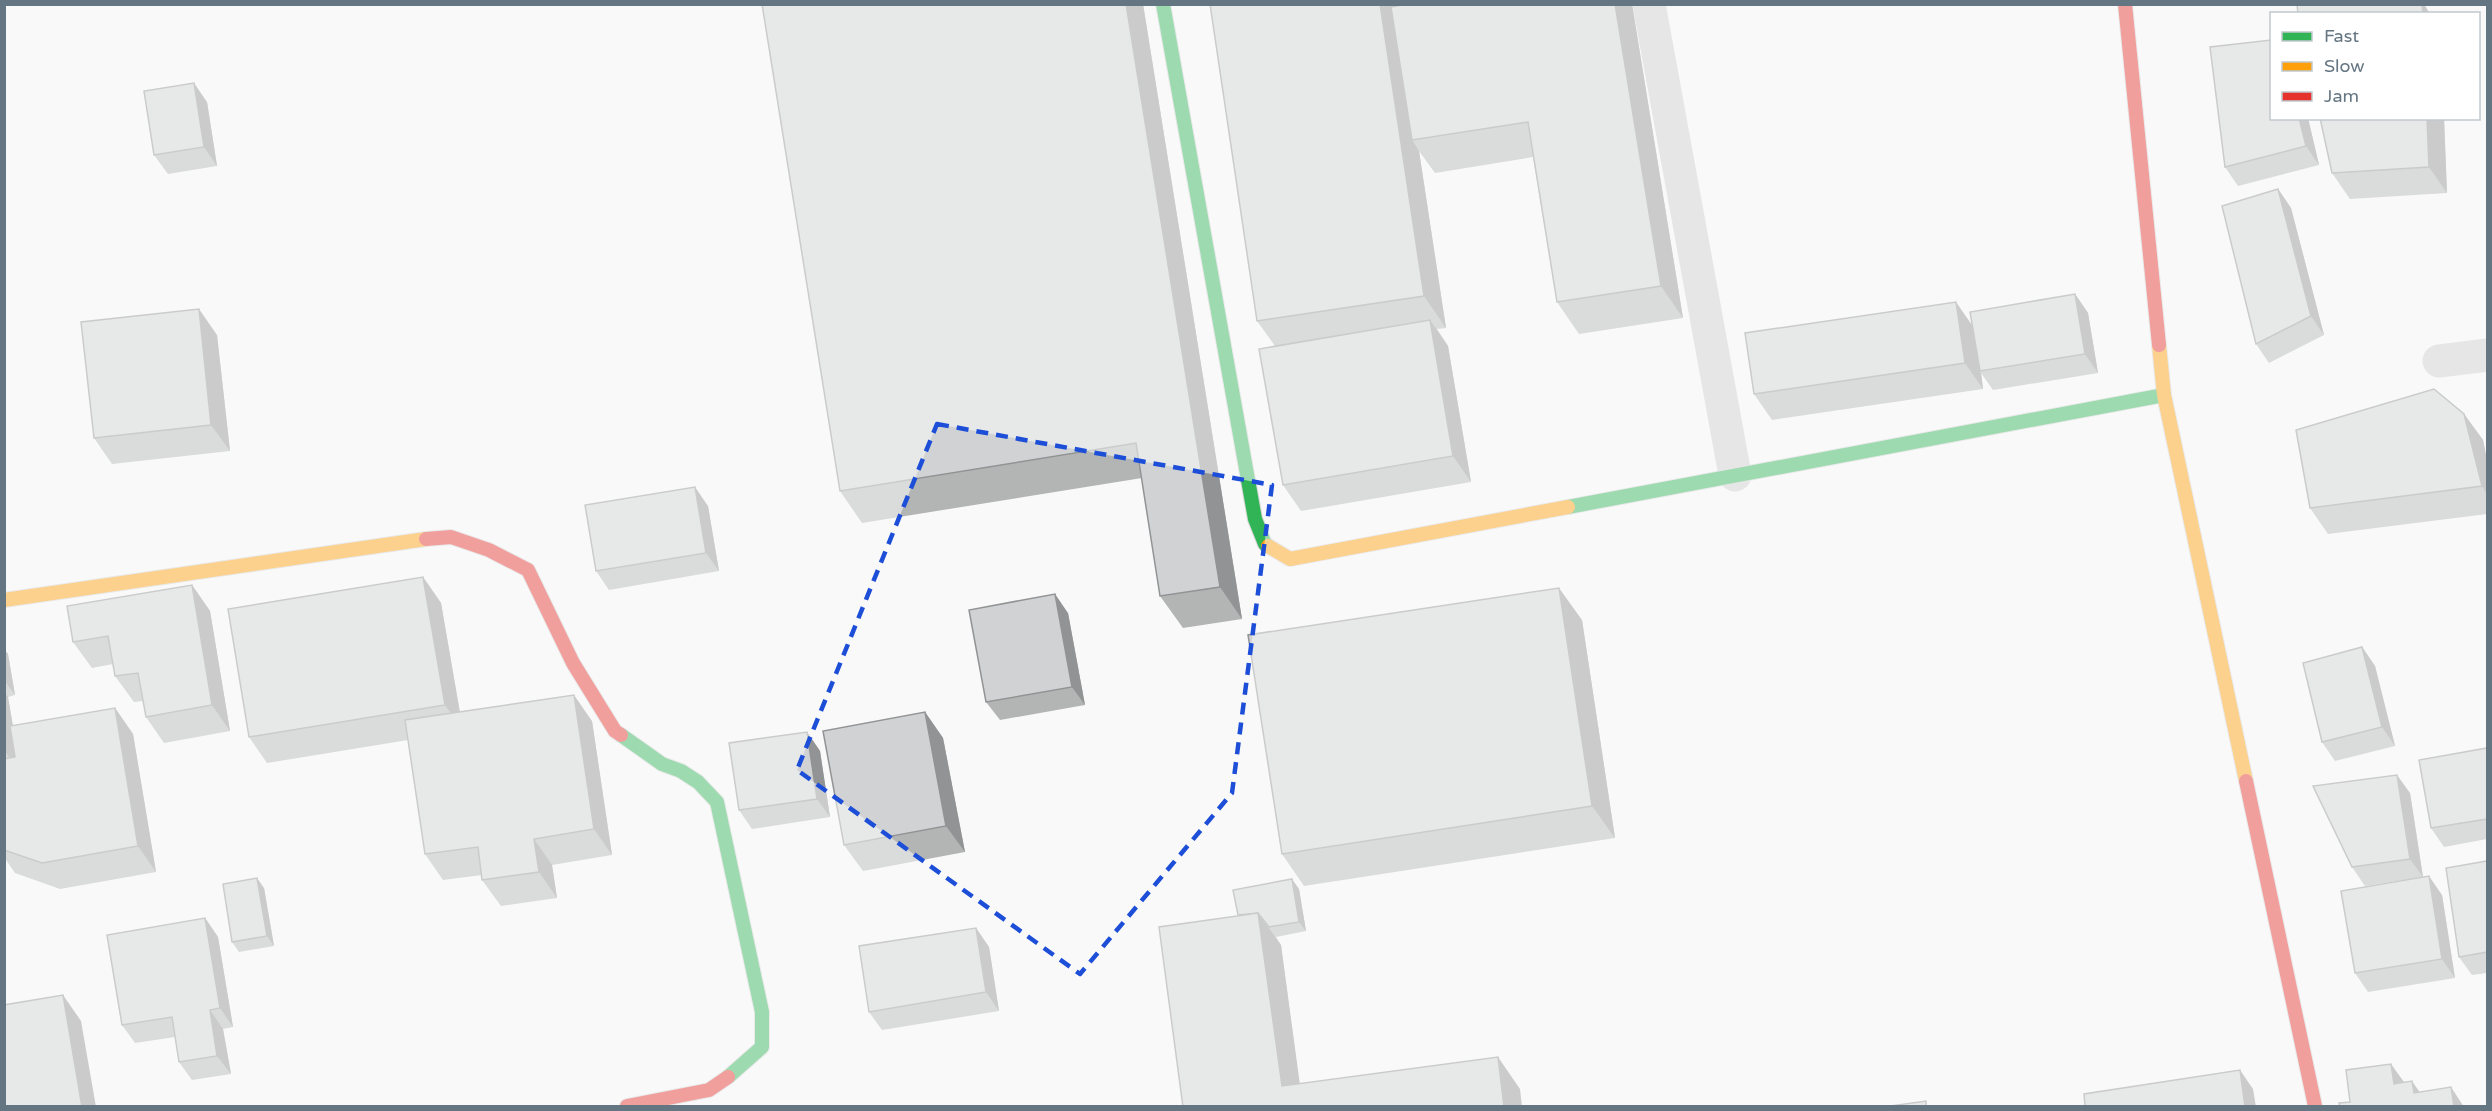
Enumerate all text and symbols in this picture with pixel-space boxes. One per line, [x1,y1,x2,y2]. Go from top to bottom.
legend [2270,12,2480,120]
text: Fast [2324,25,2359,47]
text: Slow [2324,55,2365,77]
text: Jam [2324,85,2359,107]

